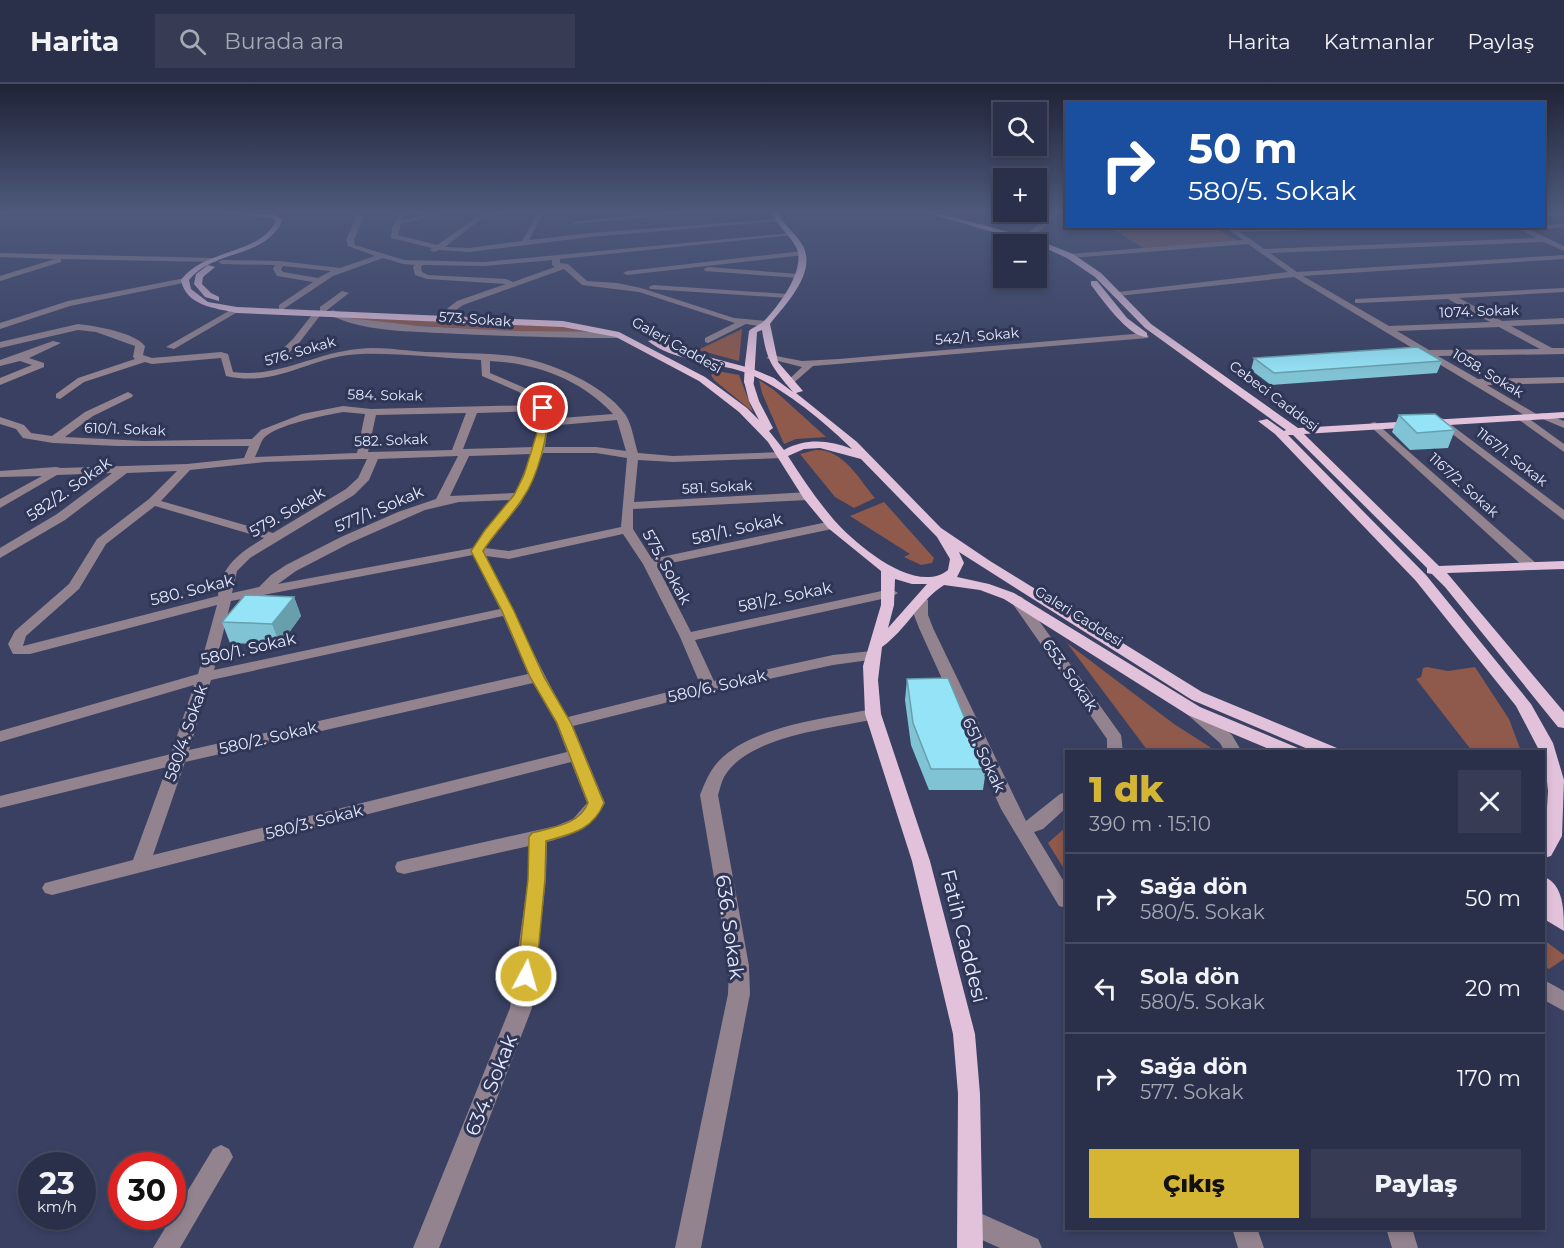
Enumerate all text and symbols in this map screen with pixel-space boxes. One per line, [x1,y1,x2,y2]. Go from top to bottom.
search box [155,14,575,68]
text: Harita [30,24,119,58]
icon: search [176,25,209,58]
text: Burada ara [224,28,344,55]
text: Harita [1227,29,1291,54]
text: Katmanlar [1324,29,1435,54]
text: Paylaş [1468,29,1534,54]
map controls [993,102,1047,288]
button: search [993,102,1047,156]
text: 50 m [1188,122,1297,174]
icon: right [1089,126,1167,204]
button: + [993,168,1047,222]
text: 580/5. Sokak [1188,174,1356,207]
button: − [993,234,1047,288]
street label: 1074. Sokak [1439,301,1520,321]
street label: 573. Sokak [438,307,512,331]
street label: Galeri Caddesi [629,313,725,377]
street label: 542/1. Sokak [934,323,1020,349]
street label: 576. Sokak [262,332,338,370]
street label: 1058. Sokak [1449,345,1528,402]
street label: Cebeci Caddesi [1226,357,1322,435]
pin [517,382,568,433]
street label: 584. Sokak [347,385,423,405]
icon: arrive [526,391,559,424]
street label: 610/1. Sokak [84,419,167,439]
street label: 1167/1. Sokak [1473,424,1552,491]
street label: 582. Sokak [354,430,429,450]
street label: 1167/2. Sokak [1425,449,1503,521]
street label: 582/2. Sokak [23,453,115,525]
street label: 581. Sokak [681,476,753,498]
street label: 577/1. Sokak [332,482,427,536]
street label: 579. Sokak [246,483,328,541]
street label: 581/1. Sokak [690,509,785,549]
street label: 575. Sokak [639,526,696,608]
street label: 580. Sokak [148,570,236,610]
street label: 581/2. Sokak [736,578,834,616]
street label: Galeri Caddesi [1032,582,1126,650]
street label: 580/1. Sokak [199,629,298,669]
street label: 653. Sokak [1038,635,1102,715]
street label: 580/6. Sokak [666,665,768,707]
street label: 580/4. Sokak [161,682,211,784]
street label: 651. Sokak [958,715,1010,796]
street label: 580/2. Sokak [217,717,319,759]
text: 1 dk [1089,767,1164,811]
button: close [1458,770,1521,833]
street label: 580/3. Sokak [263,801,365,843]
text: 390 m · 15:10 [1089,812,1211,836]
street label: Fatih Caddesi [936,867,992,1005]
street label: 636. Sokak [711,873,749,981]
text: Sağa dön [1140,873,1248,900]
icon: right [1089,882,1122,915]
text: 50 m [1465,885,1521,912]
text: 580/5. Sokak [1140,900,1265,924]
position arrow [494,944,558,1008]
text: Sola dön [1140,963,1240,990]
icon: left [1089,972,1122,1005]
text: 20 m [1465,975,1521,1002]
text: 580/5. Sokak [1140,990,1265,1014]
street label: 634. Sokak [460,1031,522,1139]
text: Sağa dön [1140,1053,1248,1080]
icon: right [1089,1062,1122,1095]
text: 170 m [1457,1065,1521,1092]
text: 577. Sokak [1140,1080,1243,1104]
button: Çıkış [1089,1149,1299,1218]
button: Paylaş [1311,1149,1521,1218]
speed limit sign: 30 [108,1152,186,1230]
text: 23 [39,1165,75,1202]
text: km/h [37,1197,77,1216]

